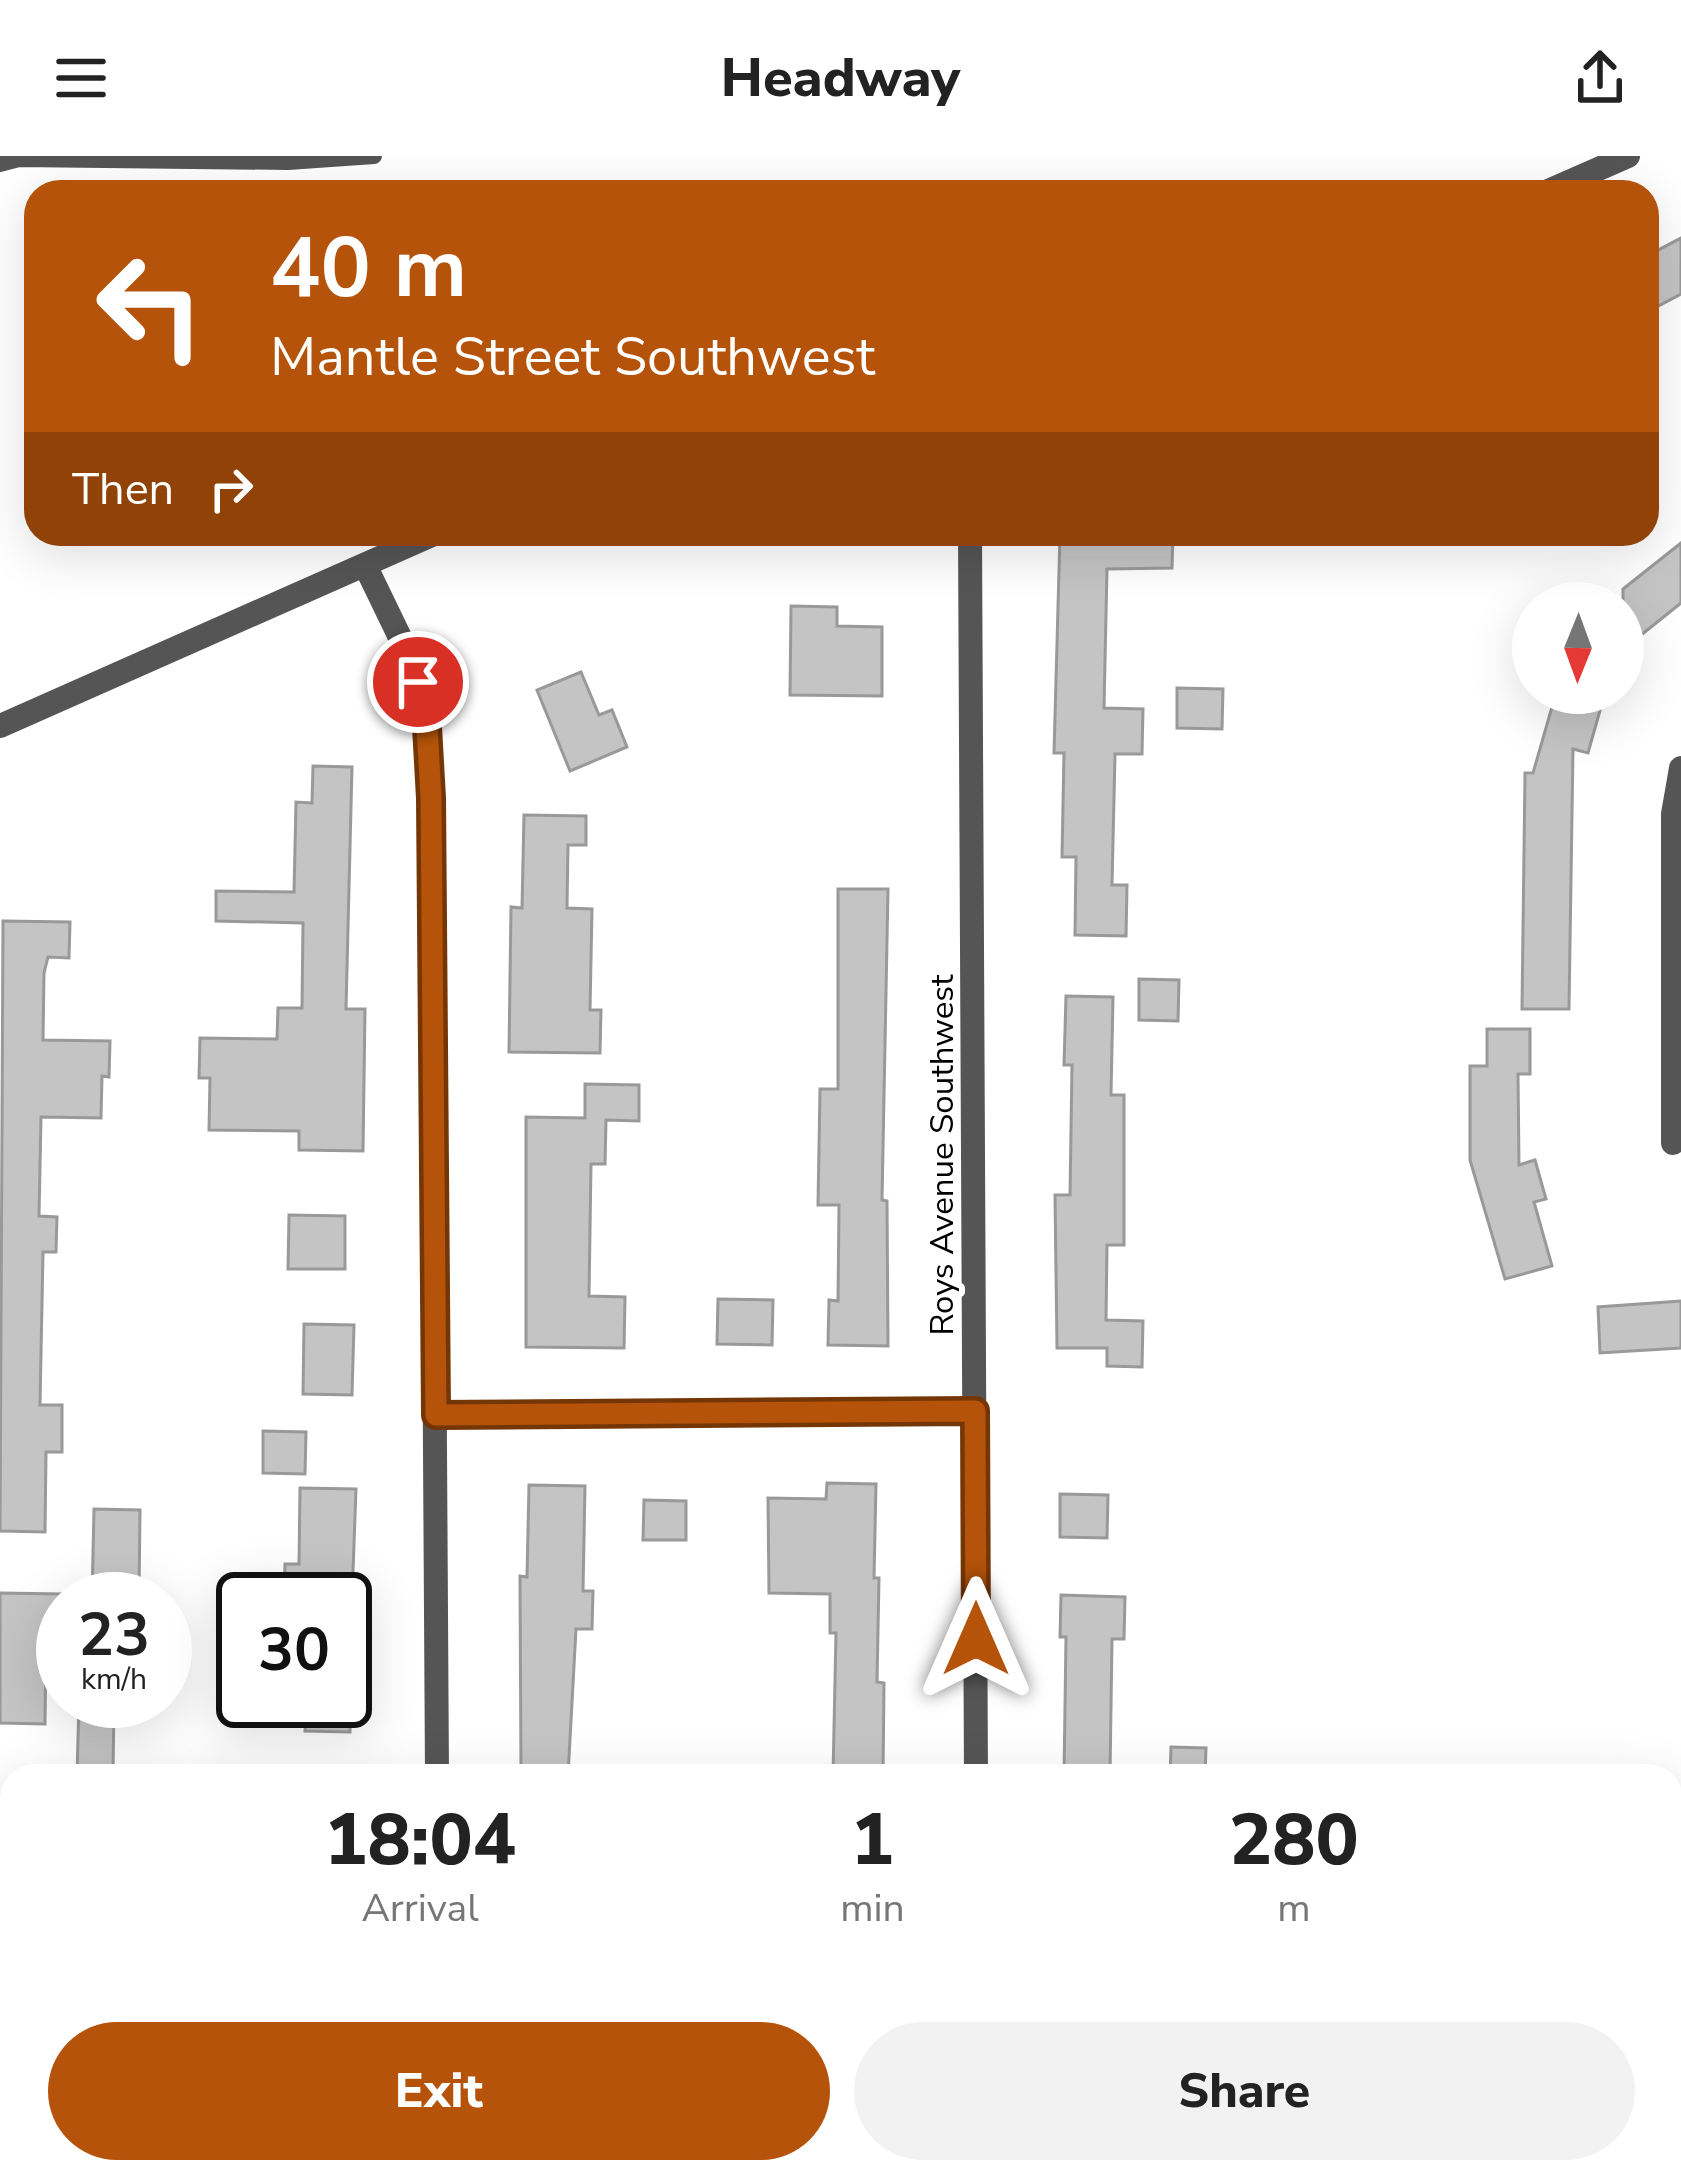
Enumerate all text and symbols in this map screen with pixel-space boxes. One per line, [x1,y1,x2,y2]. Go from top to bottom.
text: Headway [721,41,960,115]
icon: menu [48,45,114,111]
icon: share [1567,45,1633,111]
text: 40 m [270,211,467,326]
icon: left [72,228,228,384]
text: Mantle Street Southwest [270,320,875,394]
icon: right [198,456,264,522]
text: Then [72,459,174,520]
north arrow [1512,582,1644,714]
map controls [1512,582,1644,714]
pin [367,631,469,733]
icon: arrive [385,649,451,715]
street label: Roys Avenue Southwest [920,974,965,1336]
speed limit sign: 30 [216,1572,372,1728]
position arrow [913,1576,1039,1702]
text: 23 [78,1594,150,1676]
text: km/h [81,1659,147,1700]
text: 18:04 [324,1791,516,1889]
text: 1 [851,1791,894,1889]
text: 280 [1229,1791,1359,1889]
text: Arrival [361,1882,479,1935]
text: min [840,1882,905,1935]
text: m [1277,1882,1311,1935]
button: Exit [48,2022,830,2160]
button: Share [854,2022,1635,2160]

